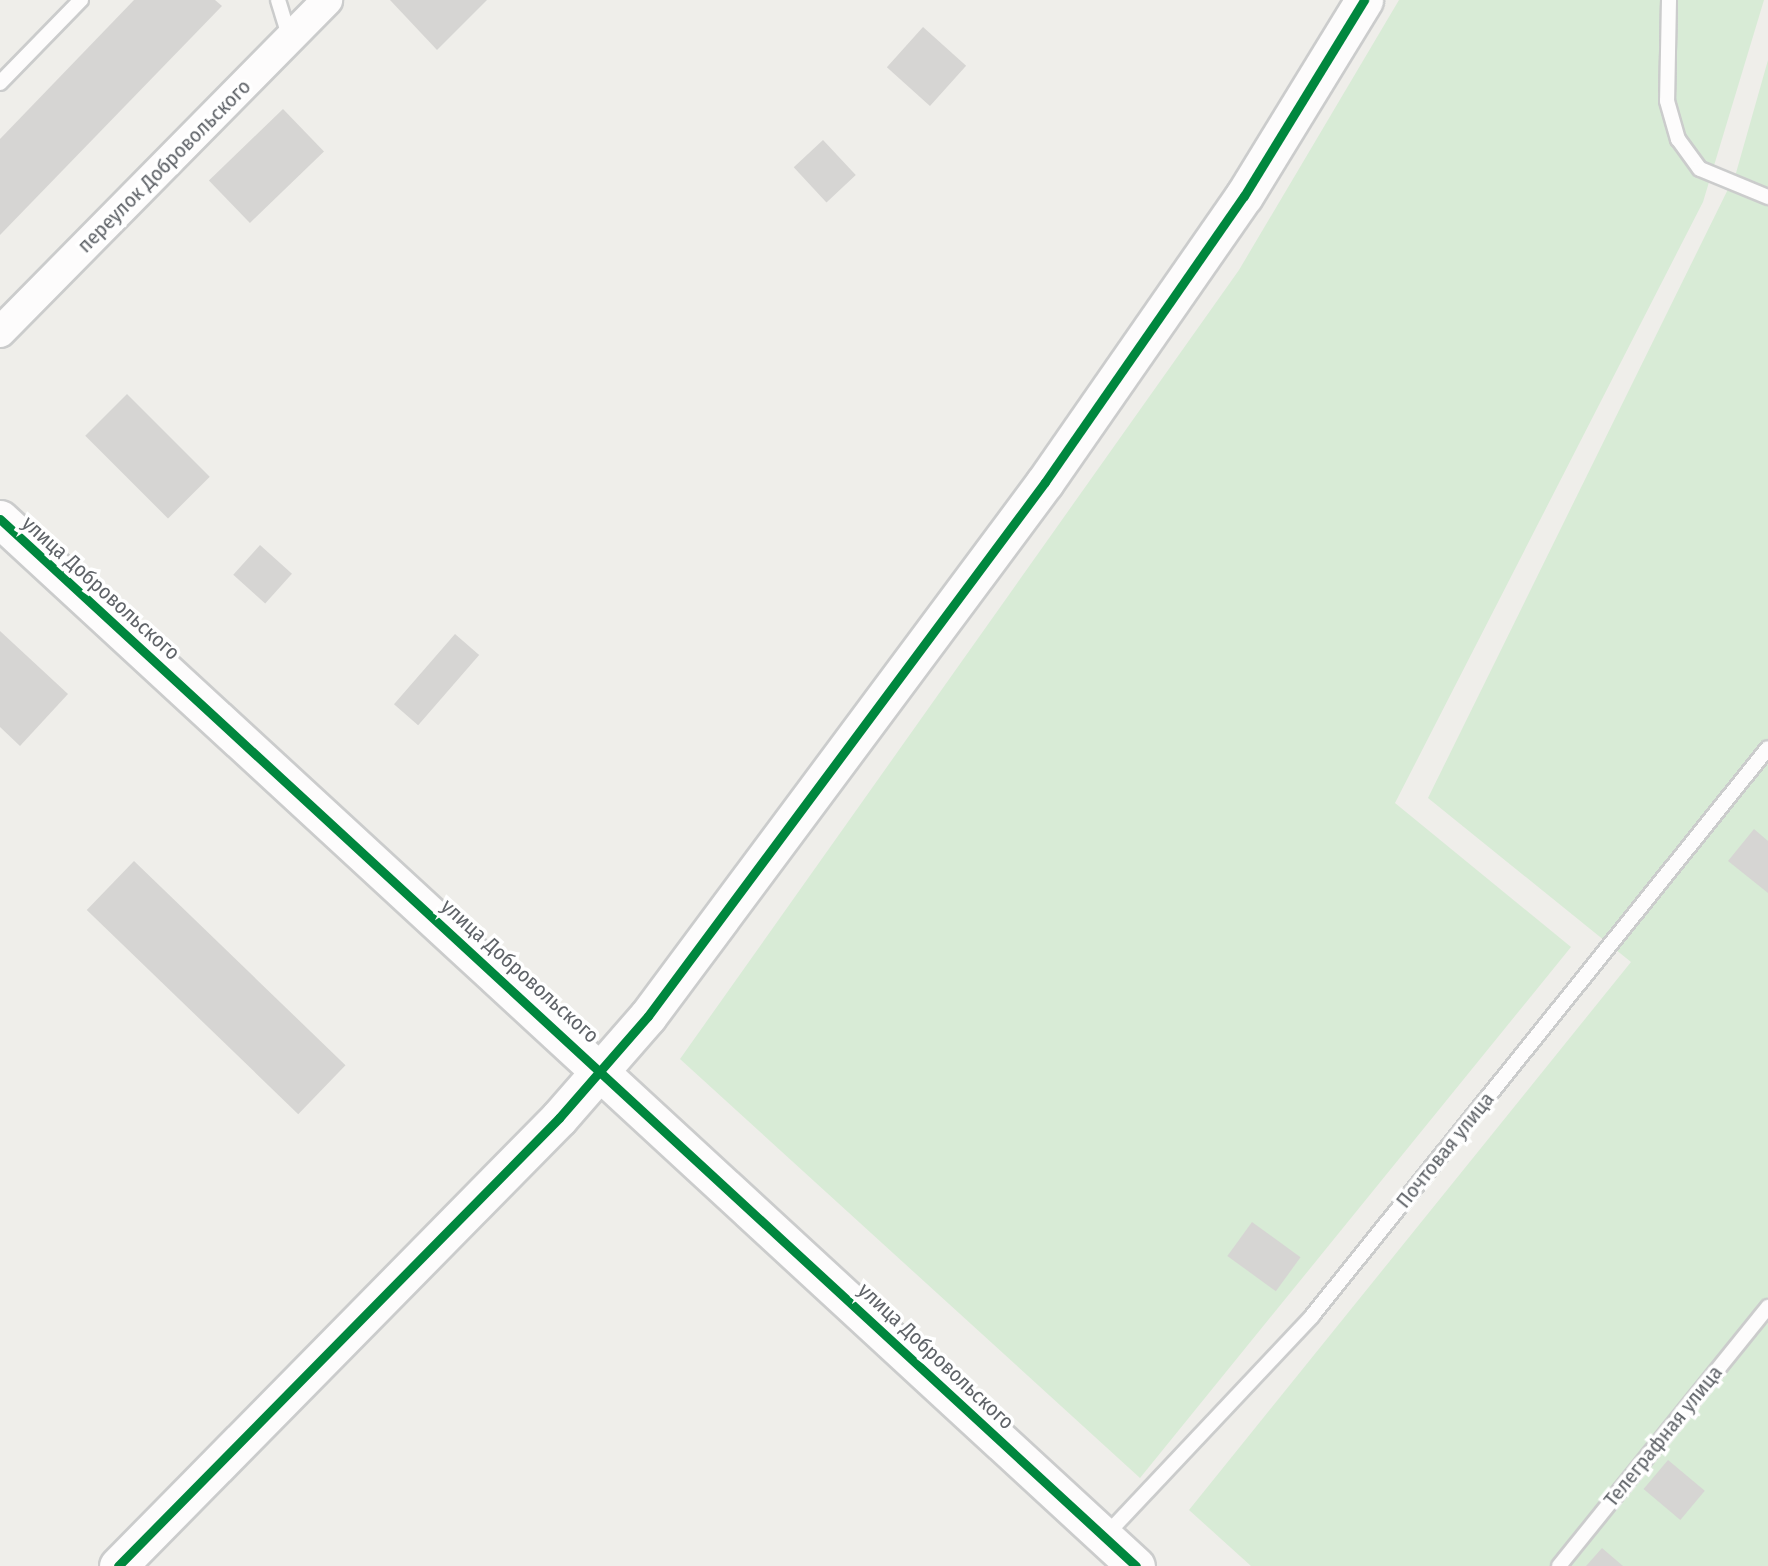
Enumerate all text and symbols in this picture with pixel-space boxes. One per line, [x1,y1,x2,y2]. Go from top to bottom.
street label: переулок Добровольского [72,74,256,258]
street label: улица Добровольского [17,511,185,665]
street label: улица Добровольского [436,894,604,1048]
street label: Почтовая улица [1391,1087,1499,1213]
street label: улица Добровольского [853,1277,1019,1435]
street label: Телеграфная улица [1598,1360,1728,1512]

